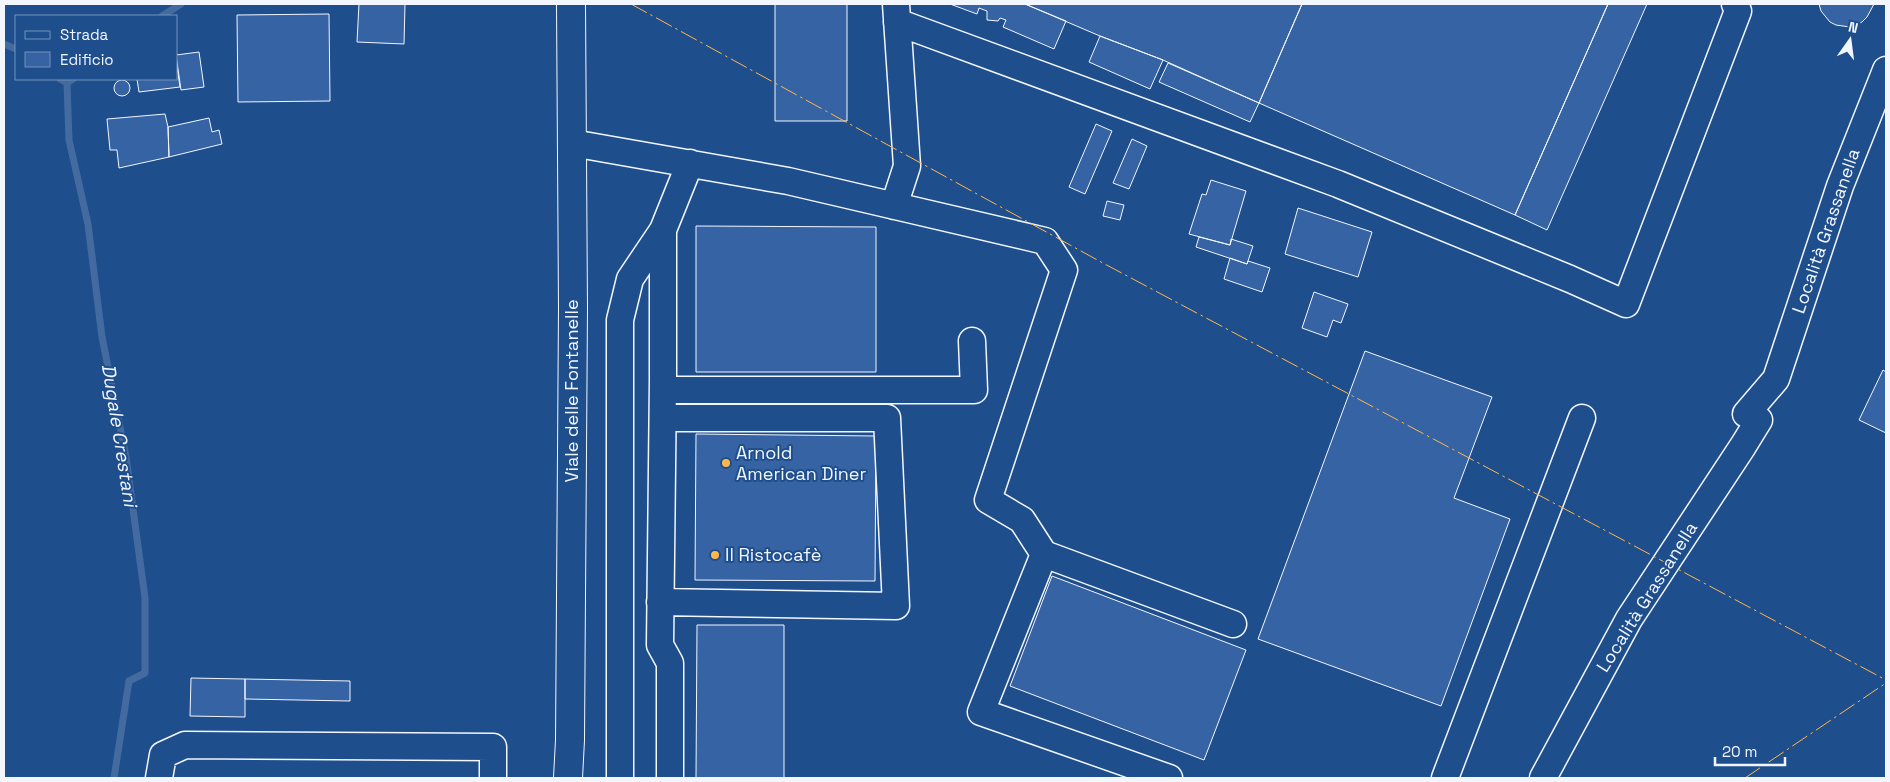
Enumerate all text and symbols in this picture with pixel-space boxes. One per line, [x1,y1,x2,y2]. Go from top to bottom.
legend [15,15,178,80]
north arrow [1825,15,1875,65]
text: N [1846,18,1860,37]
text: Strada [60,25,109,44]
text: Edificio [60,50,114,69]
street label: Località Grassanella [1787,145,1865,316]
street label: Viale delle Fontanelle [560,299,583,483]
water label: Dugale Crestani [96,362,143,511]
place label: Arnold American Diner [736,441,866,485]
marker: Arnold American Diner [720,457,732,469]
street label: Località Grassanella [1591,517,1702,676]
place label: Il Ristocafè [725,543,821,566]
marker: Il Ristocafè [709,549,721,561]
scale bar [1715,734,1785,766]
text: 20 m [1722,742,1757,761]

